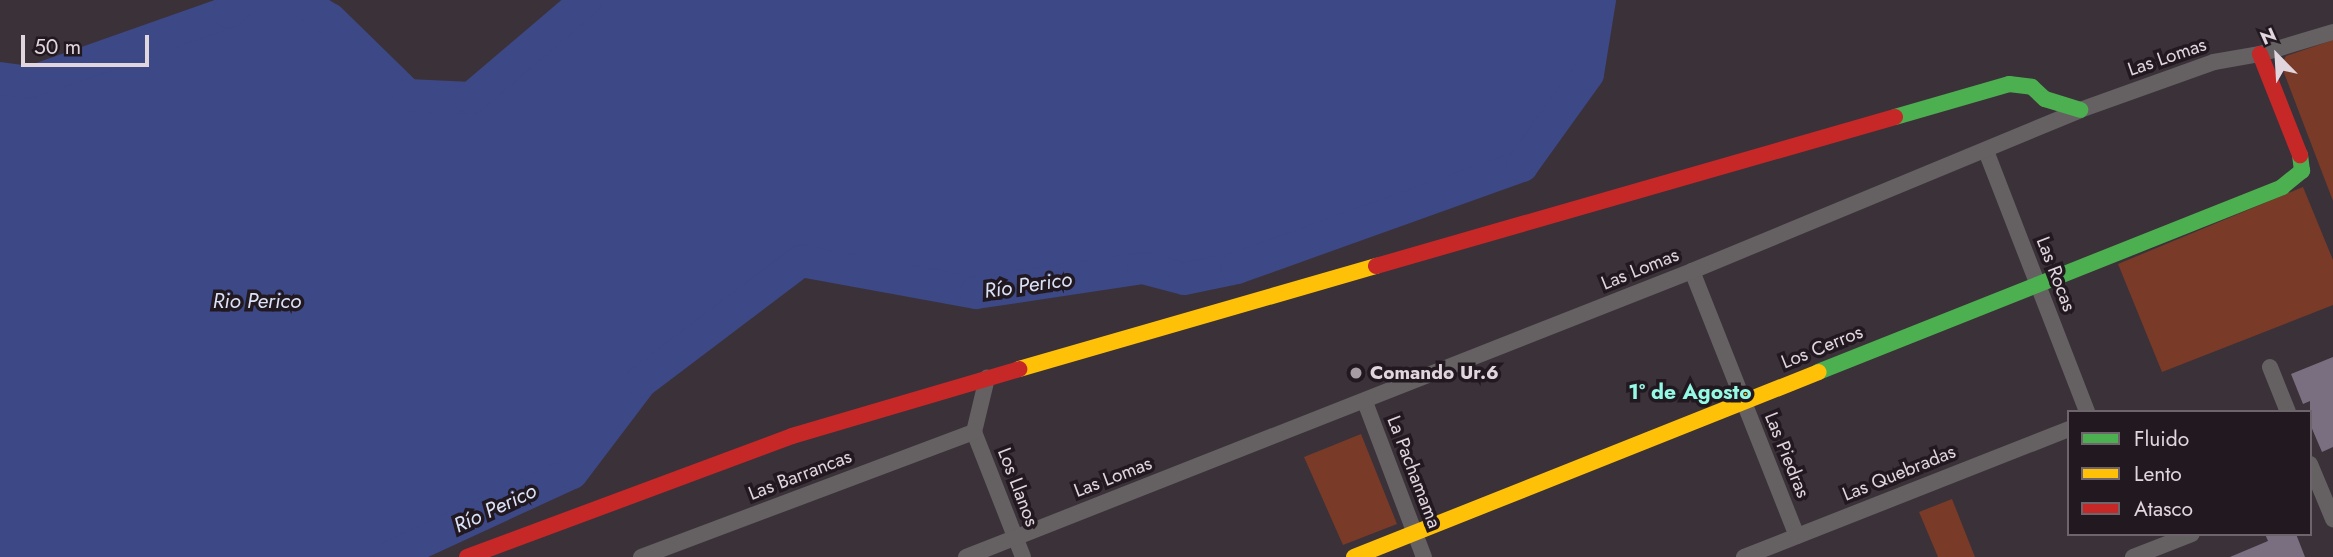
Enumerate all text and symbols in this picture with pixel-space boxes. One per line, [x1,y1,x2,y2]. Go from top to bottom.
scale bar [24,21,152,65]
north arrow [2242,21,2312,91]
text: N [2256,21,2281,52]
text: 50 m [34,32,81,62]
street label: Las Lomas [2125,33,2209,81]
street label: Las Rocas [2031,234,2081,314]
street label: Las Lomas [1598,243,1682,295]
water label: Río Perico [983,266,1073,304]
water label: Rio Perico [213,288,301,314]
street label: Los Cerros [1778,320,1866,374]
place label: Comando Ur.6 [1370,362,1499,384]
marker: Comando Ur.6 [1348,365,1364,381]
district label: 1º de Agosto [1628,379,1752,405]
street label: Las Piedras [1760,409,1814,501]
legend [2067,410,2312,536]
street label: La Pachamama [1382,413,1446,531]
text: Fluido [2134,424,2189,454]
street label: Las Quebradas [1839,440,1959,506]
street label: Los Llanos [993,444,1043,530]
street label: Las Barrancas [745,445,855,505]
street label: Las Lomas [1071,452,1155,502]
text: Lento [2134,459,2182,489]
water label: Río Perico [450,478,540,538]
text: Atasco [2134,494,2193,524]

